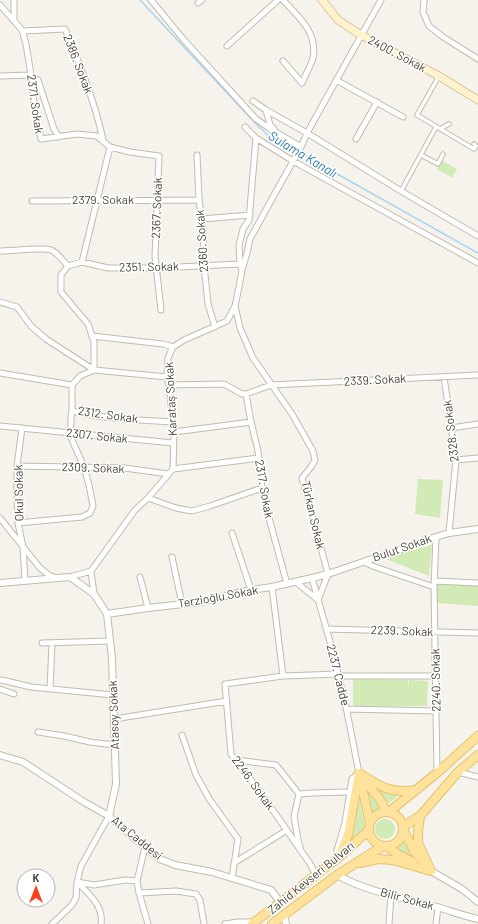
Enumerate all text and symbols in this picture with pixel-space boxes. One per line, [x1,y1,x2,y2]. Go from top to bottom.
street label: 2386. Sokak [61,32,97,95]
street label: 2400. Sokak [366,32,429,74]
street label: 2371. Sokak [25,73,47,134]
water label: Sulama Kanalı [266,127,341,181]
street label: 2367. Sokak [148,177,164,239]
street label: 2379. Sokak [72,192,134,206]
street label: 2360. Sokak [192,209,210,273]
street label: 2351. Sokak [119,258,179,274]
street label: Karataş Sokak [161,362,179,436]
street label: 2339. Sokak [343,370,406,388]
street label: 2328. Sokak [439,399,461,463]
street label: 2312. Sokak [77,403,139,425]
street label: 2307. Sokak [66,425,129,445]
street label: 2317. Sokak [253,458,277,519]
street label: 2309. Sokak [61,459,125,475]
street label: Okul Sokak [11,465,25,521]
street label: Türkan Sokak [299,479,329,550]
street label: Bulut Sokak [370,530,433,564]
street label: Terzioğlu Sokak [177,582,259,610]
street label: 2239. Sokak [371,622,434,638]
street label: 2237. Cadde [325,643,353,707]
street label: 2240. Sokak [427,648,443,712]
street label: Atasoy Sokak [105,680,121,750]
street label: 2246. Sokak [230,753,278,812]
street label: Ata Caddesi [109,812,166,862]
street label: Zahid Kevseri Bulvarı [264,838,356,916]
north arrow [16,868,56,908]
text: K [33,871,40,884]
street label: Bilir Sokak [379,884,436,912]

